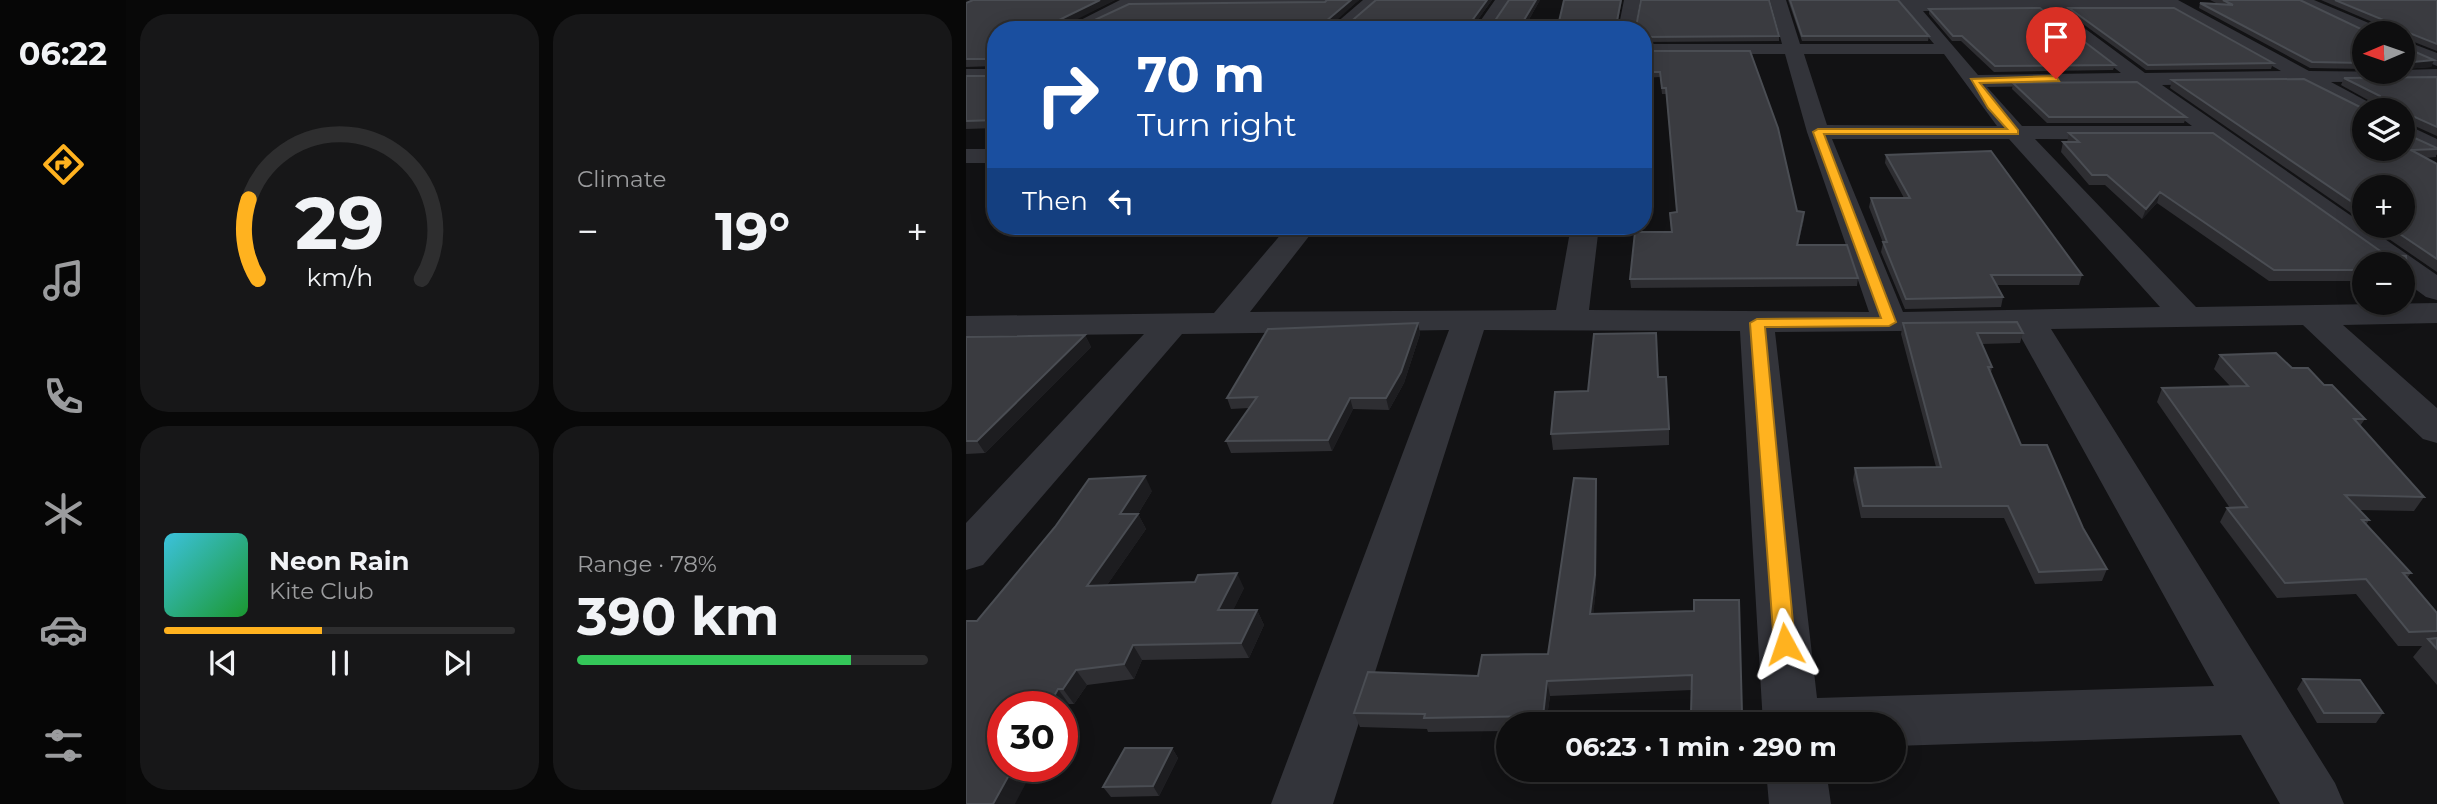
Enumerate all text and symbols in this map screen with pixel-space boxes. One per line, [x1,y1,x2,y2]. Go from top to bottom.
pin [2026,7,2086,79]
icon: arrive [2037,18,2075,56]
north arrow [2352,21,2415,84]
map controls [2352,21,2415,315]
text: 06:22 [19,34,107,73]
text: 70 m [1137,45,1265,104]
icon: right [1022,49,1113,140]
button: layers [2352,98,2415,161]
text: Turn right [1137,105,1297,144]
icon: directions [39,140,88,189]
text: Climate [577,165,666,193]
button: + [2352,175,2415,238]
text: 29 [295,179,384,267]
icon: left [1102,182,1140,220]
text: Then [1022,185,1088,217]
text: 19° [715,200,790,263]
text: − [577,208,599,255]
text: + [906,208,928,255]
button: − [2352,252,2415,315]
icon: music [39,256,88,305]
text: km/h [306,262,373,292]
icon: phone [39,372,88,421]
icon: climate [39,489,88,538]
text: Neon Rain [269,545,410,577]
text: Range · 78% [577,550,717,578]
text: Kite Club [269,577,374,605]
text: 390 km [577,585,779,648]
icon: car [39,605,88,654]
position arrow [1748,607,1822,681]
icon: previous [204,644,242,682]
icon: pause [321,644,359,682]
icon: next [438,644,476,682]
speed limit sign: 30 [987,691,1078,782]
icon: filters [39,721,88,770]
text: 06:23 · 1 min · 290 m [1565,731,1837,763]

